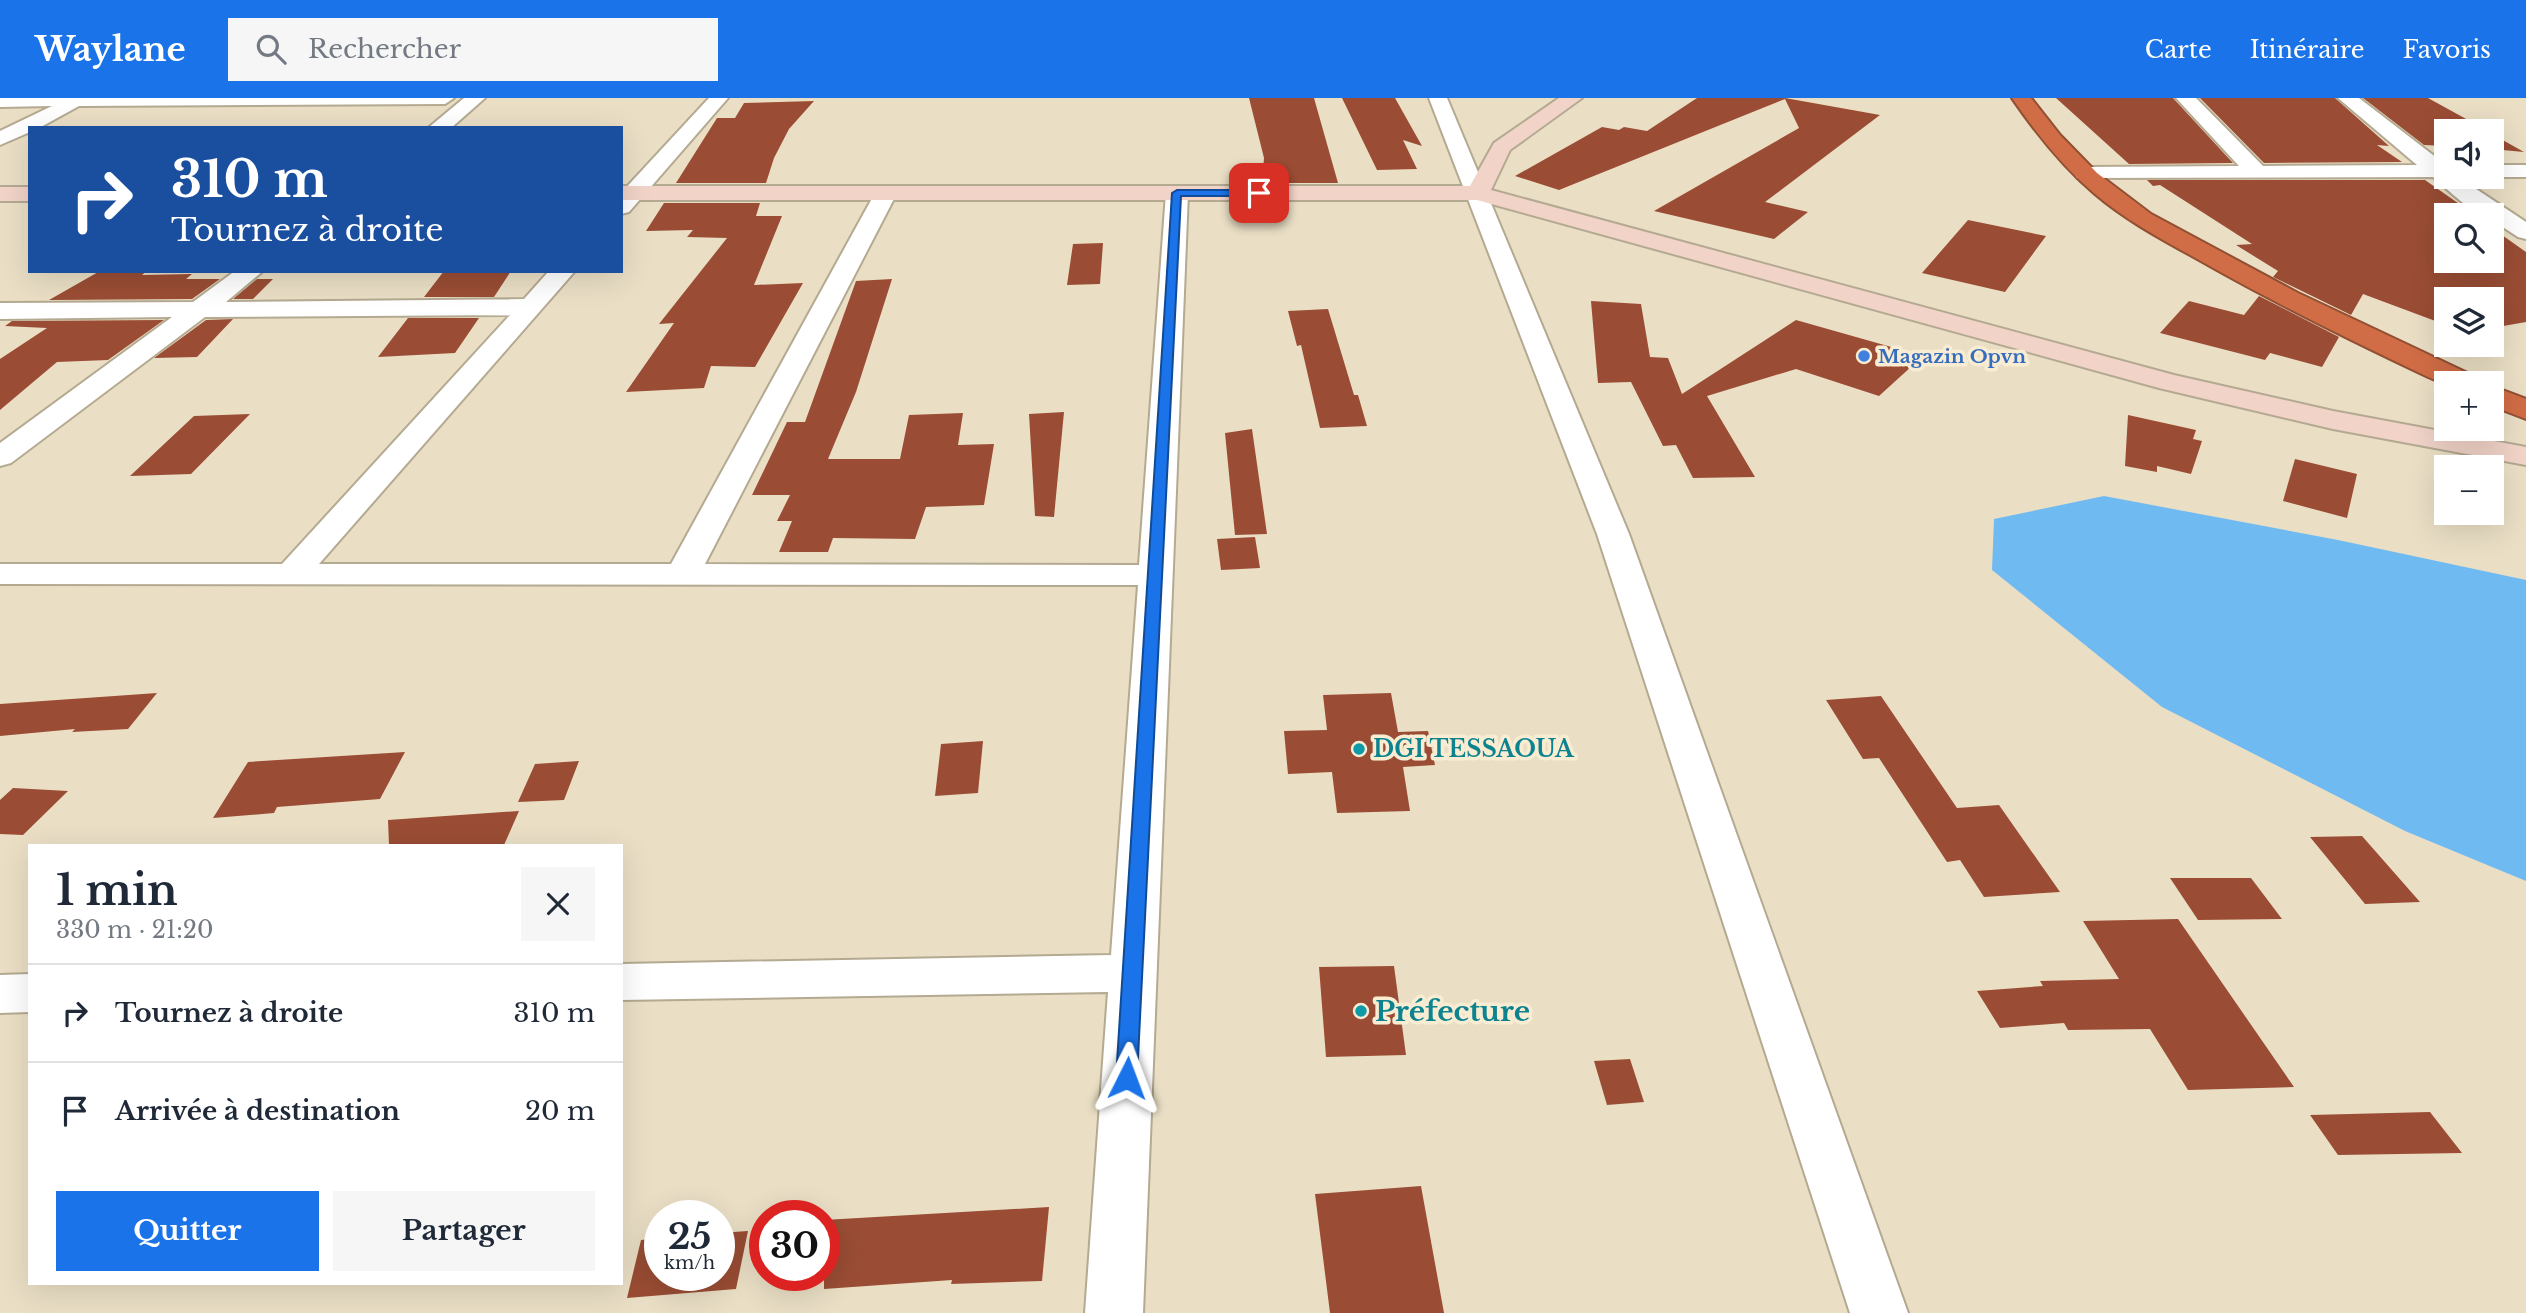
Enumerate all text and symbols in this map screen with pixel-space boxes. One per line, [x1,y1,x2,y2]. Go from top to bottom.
search box [228,18,718,81]
text: Waylane [35,29,186,70]
icon: search [252,30,290,68]
text: Rechercher [308,33,461,65]
text: Carte [2145,35,2212,64]
text: Itinéraire [2250,35,2365,64]
text: Favoris [2403,35,2491,64]
map controls [2434,119,2504,525]
button: sound [2434,119,2504,189]
text: 310 m [171,149,328,210]
icon: right [56,154,147,245]
pin [1229,163,1289,223]
icon: arrive [1240,174,1278,212]
button: search [2434,203,2504,273]
text: Tournez à droite [171,210,444,250]
button: layers [2434,287,2504,357]
place label: Magazin Opvn [1878,345,2026,368]
marker: Magazin Opvn [1856,348,1872,364]
button: + [2434,371,2504,441]
button: − [2434,455,2504,525]
place label: DGI TESSAOUA [1373,735,1575,763]
marker: DGI TESSAOUA [1351,741,1367,757]
text: 1 min [56,864,178,916]
button: close [521,867,595,941]
text: 330 m · 21:20 [56,916,213,944]
icon: right [56,994,94,1032]
place label: Préfecture [1375,994,1530,1029]
text: Tournez à droite [115,997,343,1029]
text: 310 m [513,997,595,1029]
marker: Préfecture [1353,1003,1369,1019]
position arrow [1090,1041,1164,1115]
icon: arrive [56,1092,94,1130]
text: Arrivée à destination [115,1095,400,1127]
text: 20 m [525,1095,595,1127]
button: Quitter [56,1191,319,1271]
button: Partager [333,1191,595,1271]
speed limit sign: 30 [749,1200,840,1291]
text: 25 [668,1215,711,1258]
text: km/h [664,1252,715,1274]

